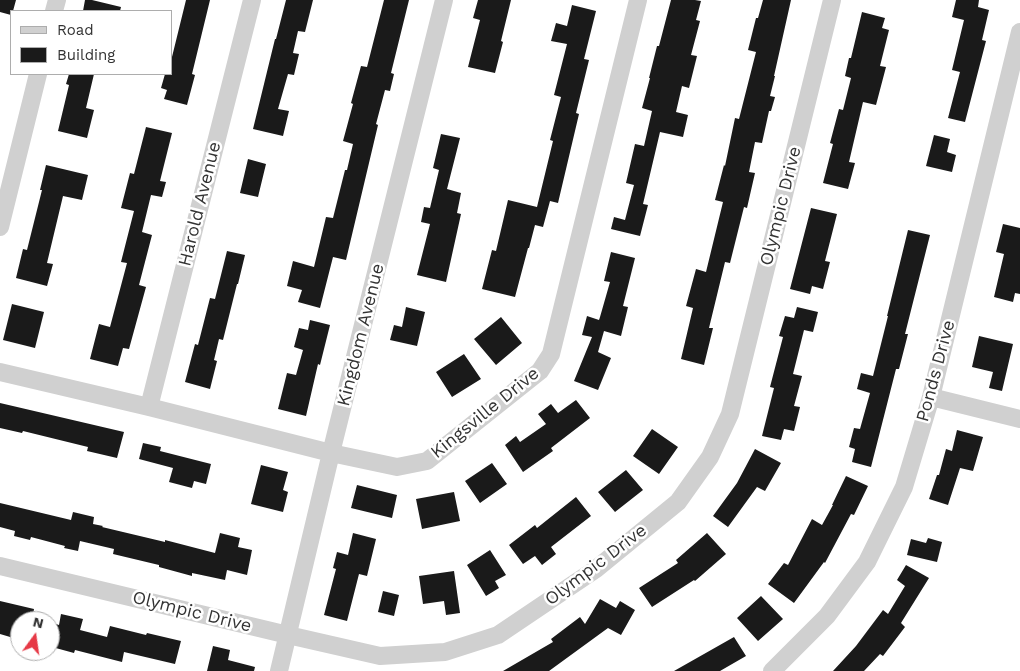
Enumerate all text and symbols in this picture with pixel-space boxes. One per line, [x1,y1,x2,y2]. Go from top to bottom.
legend [10,10,172,75]
text: Road [57,21,94,39]
text: Building [57,46,115,64]
street label: Harold Avenue [174,139,226,269]
street label: Olympic Drive [756,144,806,268]
street label: Kingdom Avenue [333,261,389,409]
street label: Ponds Drive [912,318,960,424]
street label: Kingsville Drive [427,363,543,463]
street label: Olympic Drive [541,520,651,610]
street label: Olympic Drive [130,587,254,637]
north arrow [10,611,60,661]
text: N [31,613,45,631]

